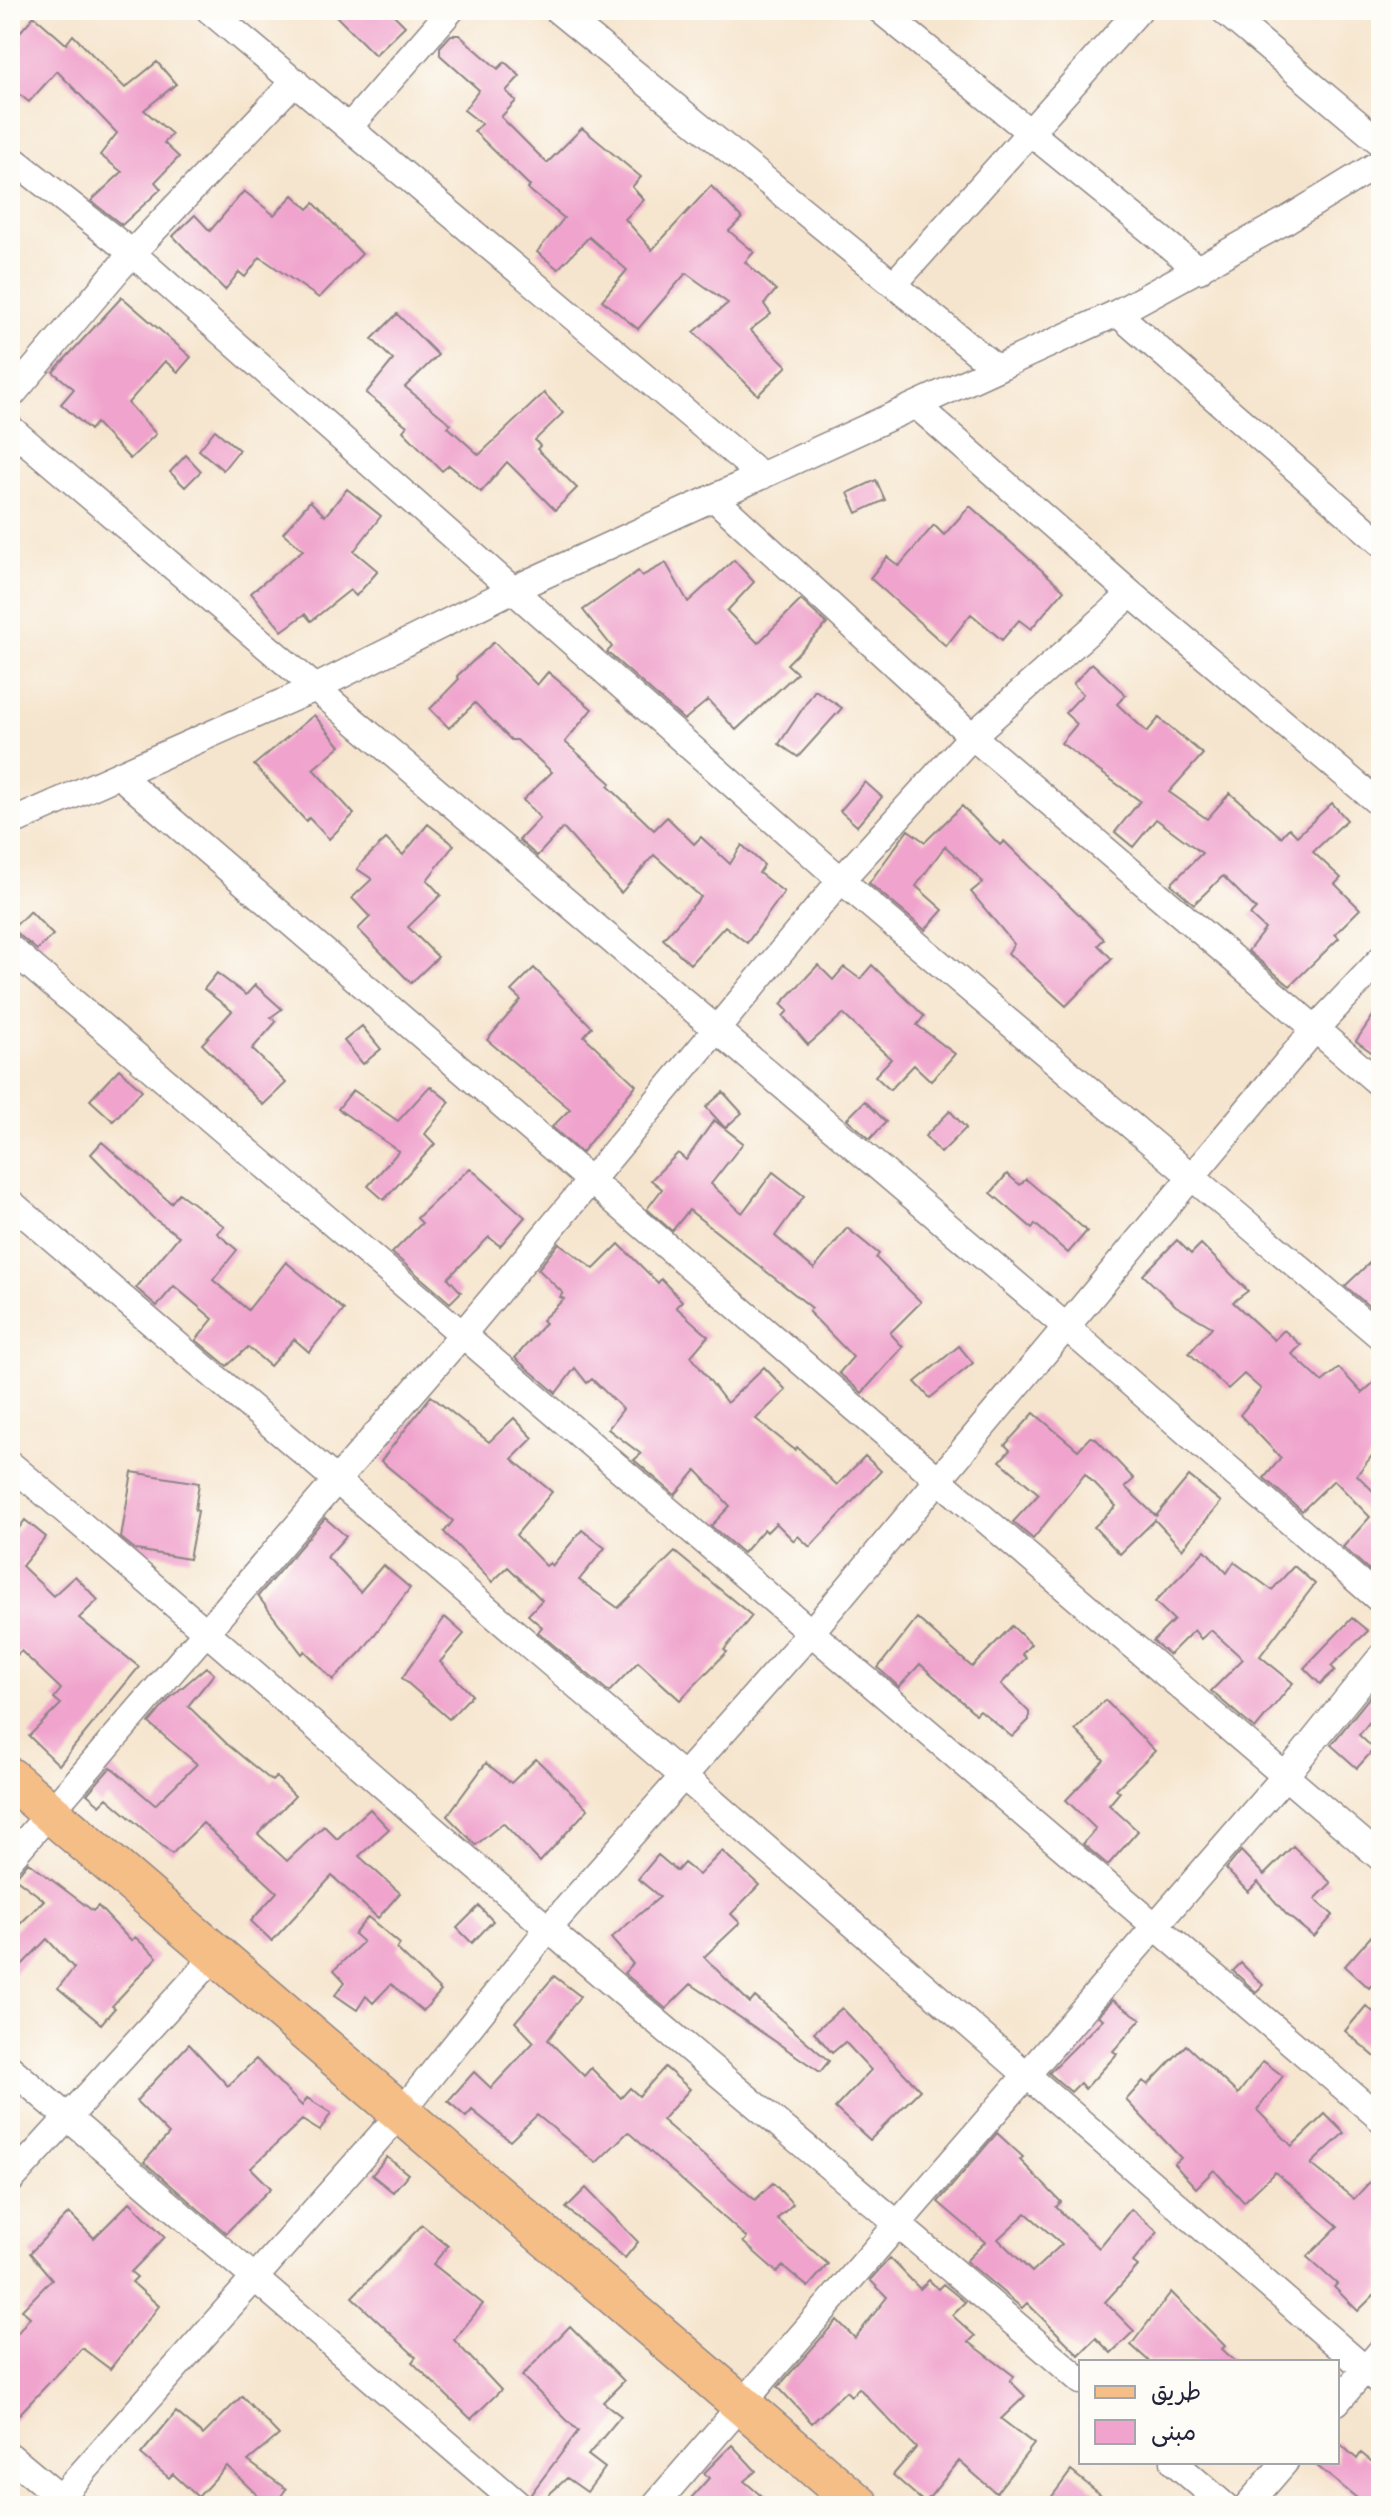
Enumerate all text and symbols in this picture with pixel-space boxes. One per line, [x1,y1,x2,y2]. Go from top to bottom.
legend [1079,2360,1339,2464]
text: طريق [1151,2374,1201,2413]
text: مبنى [1151,2414,1196,2453]

